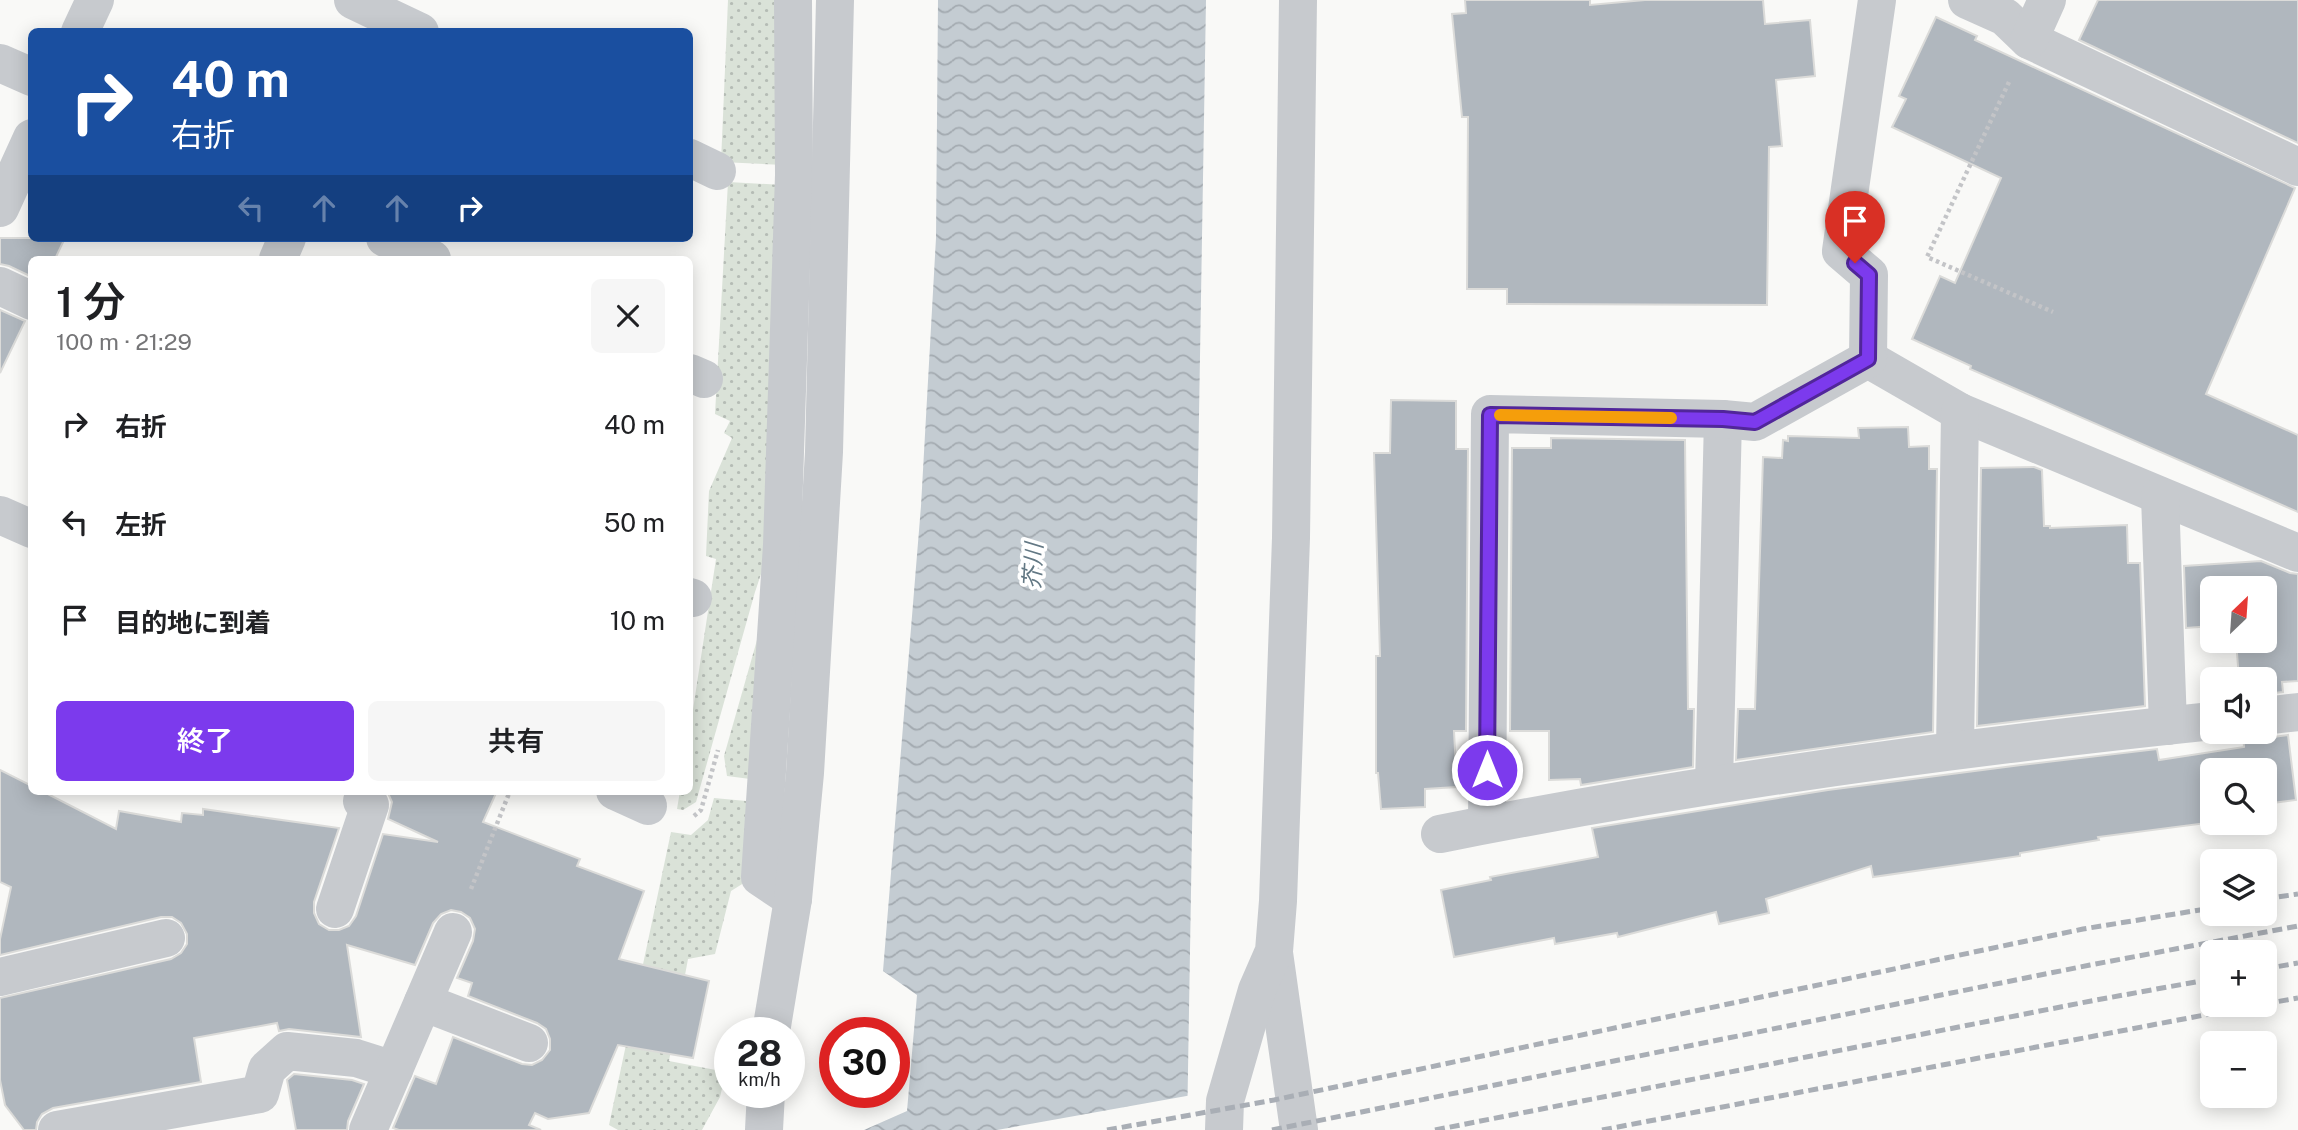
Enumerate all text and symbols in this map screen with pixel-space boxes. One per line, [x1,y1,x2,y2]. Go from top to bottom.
text: 40 m [171,50,290,108]
icon: right [56,56,147,147]
text: 右折 [171,116,235,153]
icon: left [232,189,270,227]
icon: ahead [305,189,343,227]
icon: ahead [378,189,416,227]
icon: right [451,189,489,227]
pin [1825,191,1885,263]
icon: arrive [1836,202,1874,240]
text: 1 分 [56,277,125,326]
button: close [591,279,665,353]
text: 100 m · 21:29 [56,328,192,355]
icon: right [56,405,94,443]
text: 40 m [604,409,665,440]
text: 右折 [115,411,167,442]
icon: left [56,503,94,541]
text: 50 m [604,507,665,538]
text: 左折 [115,509,167,540]
water label: 芥川 [1018,539,1047,590]
north arrow [2200,576,2277,653]
map controls [2200,576,2277,1108]
icon: arrive [56,601,94,639]
text: 10 m [610,605,665,636]
text: 目的地に到着 [115,607,271,638]
button: sound [2200,667,2277,744]
button: 終了 [56,701,354,781]
button: 共有 [368,701,665,781]
position arrow [1450,733,1524,807]
button: search [2200,758,2277,835]
button: layers [2200,849,2277,926]
button: + [2200,940,2277,1017]
speed limit sign: 30 [819,1017,910,1108]
button: − [2200,1031,2277,1108]
text: 28 [737,1033,782,1074]
text: km/h [738,1069,781,1090]

